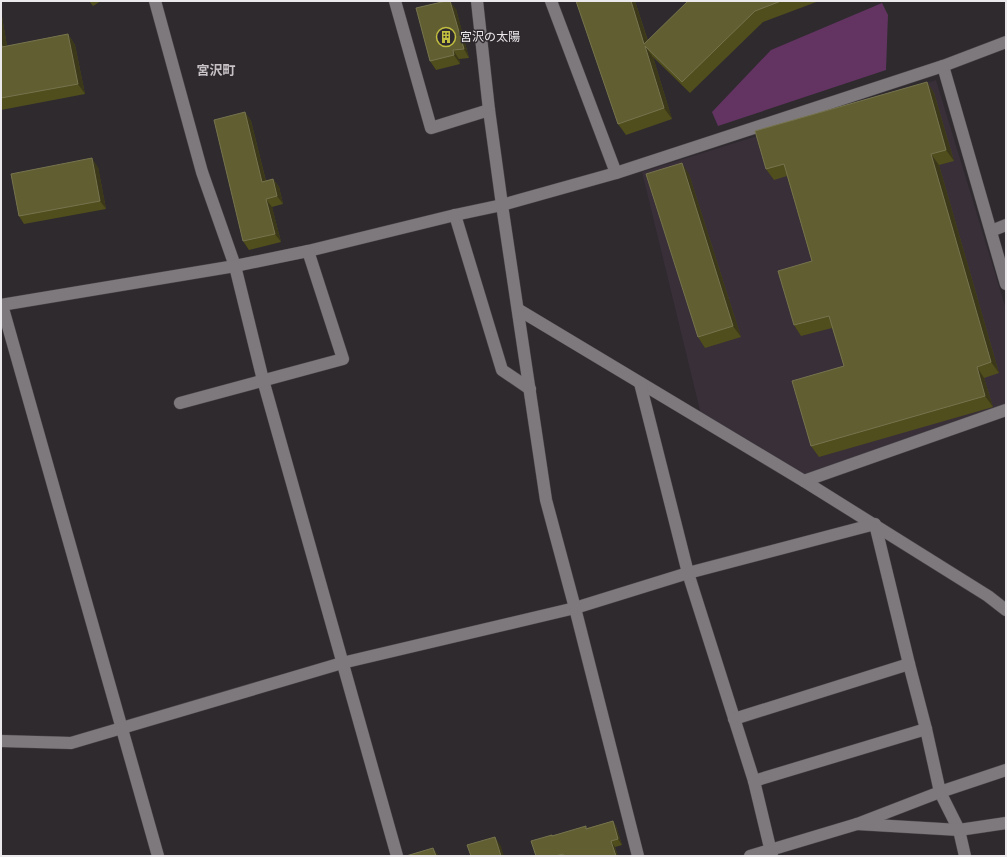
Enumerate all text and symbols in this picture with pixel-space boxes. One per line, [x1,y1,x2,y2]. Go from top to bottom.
building icon: 宮沢の太陽 [435,26,457,48]
place label: 宮沢の太陽 [460,28,520,45]
district label: 宮沢町 [196,61,236,79]

